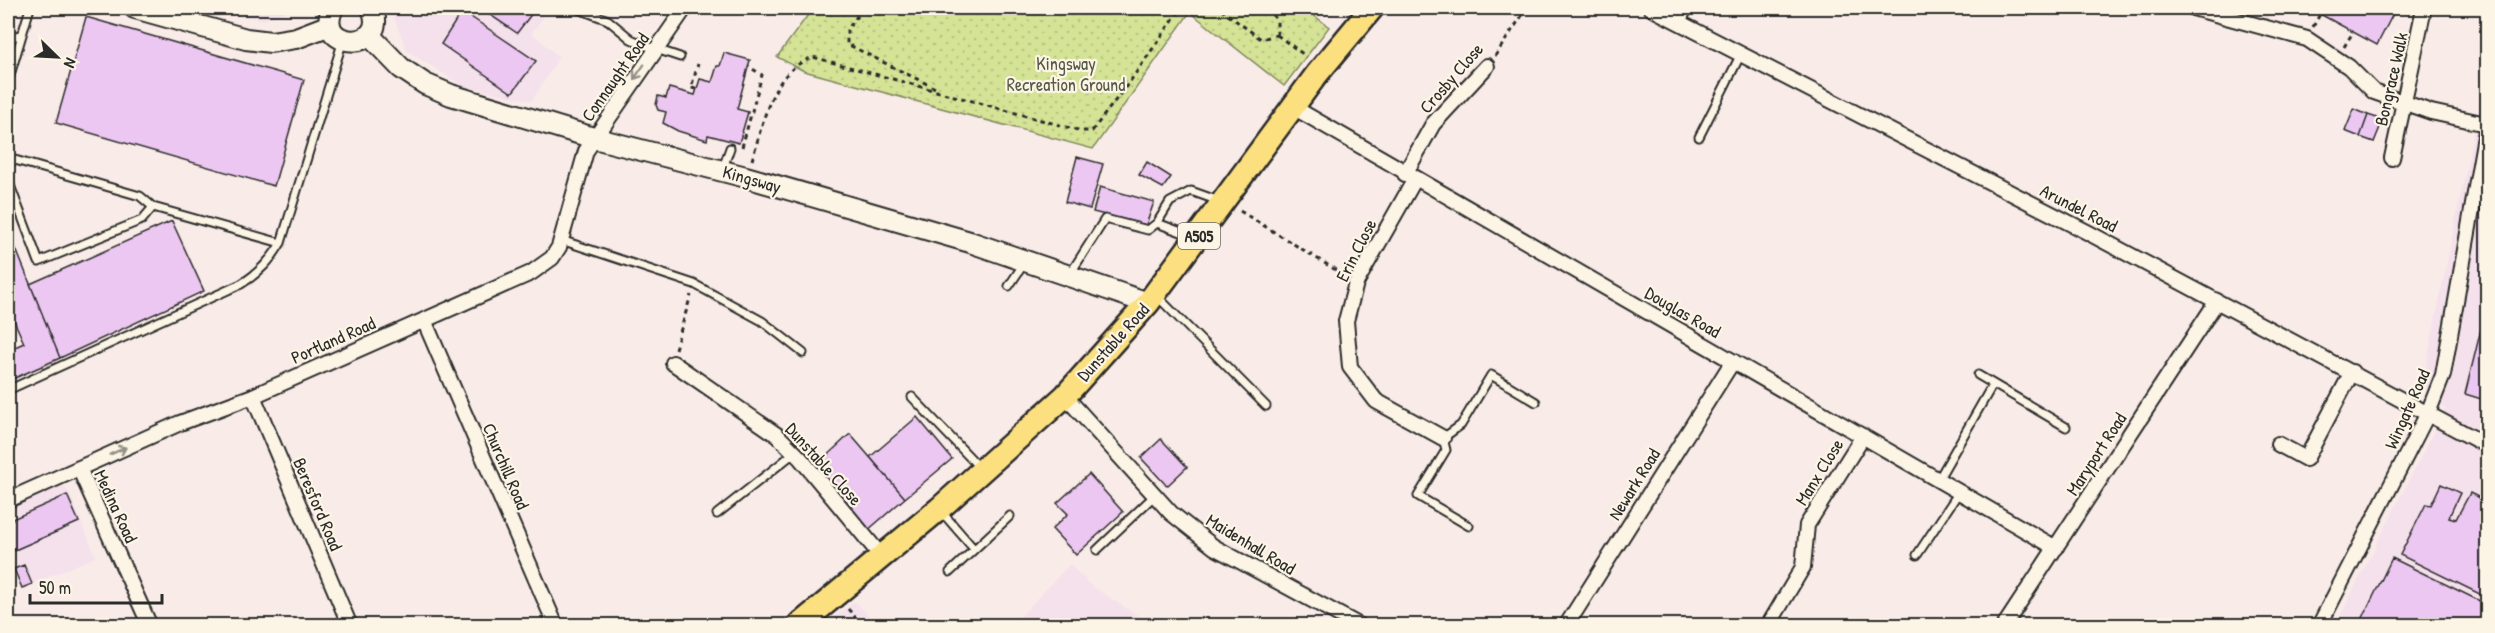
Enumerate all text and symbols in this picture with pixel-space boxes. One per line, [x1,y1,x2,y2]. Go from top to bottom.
north arrow [27,27,87,87]
street label: Connaught Road [575,28,655,126]
street label: Bongrace Walk [2368,29,2414,128]
street label: Crosby Close [1413,37,1489,119]
park label: Kingsway Recreation Ground [1007,51,1125,97]
text: N [59,55,82,72]
one-way arrow [633,64,645,80]
street label: Kingsway [720,159,784,199]
street label: Arundel Road [2036,178,2122,238]
street label: Erin Close [1330,214,1382,286]
road number: A505 [1178,223,1220,249]
street label: Douglas Road [1641,280,1725,344]
street label: Dunstable Road [1071,298,1155,386]
street label: Portland Road [287,310,379,370]
street label: Wingate Road [2378,365,2436,453]
street label: Maryport Road [2060,408,2132,500]
street label: Dunstable Close [780,417,868,511]
street label: Churchill Road [477,419,535,513]
street label: Manx Close [1789,434,1849,510]
street label: Newark Road [1602,443,1666,525]
one-way arrow [109,444,127,456]
street label: Beresford Road [287,454,349,554]
street label: Medina Road [88,465,144,547]
street label: Maidenhall Road [1202,507,1300,581]
scale bar [30,567,162,605]
text: 50 m [39,575,71,600]

